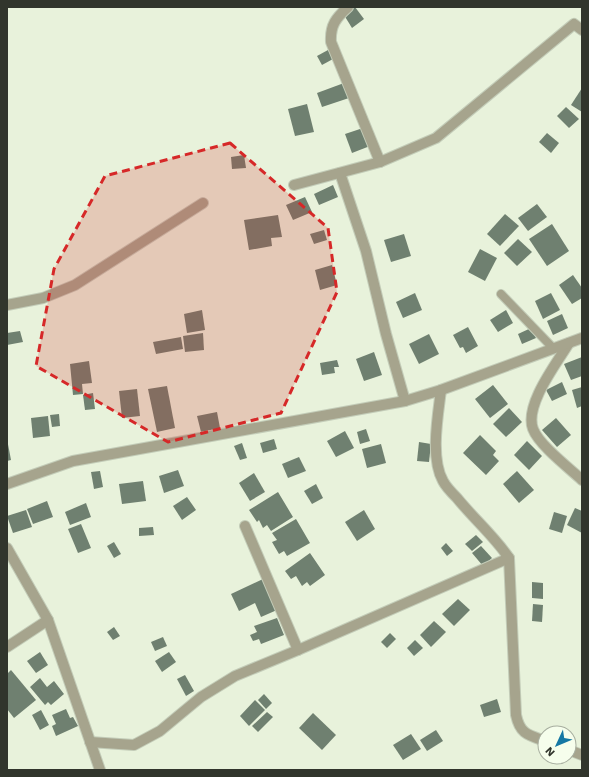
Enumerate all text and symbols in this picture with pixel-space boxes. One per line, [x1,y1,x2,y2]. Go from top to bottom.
north arrow [537,725,577,765]
text: N [543,744,558,759]

